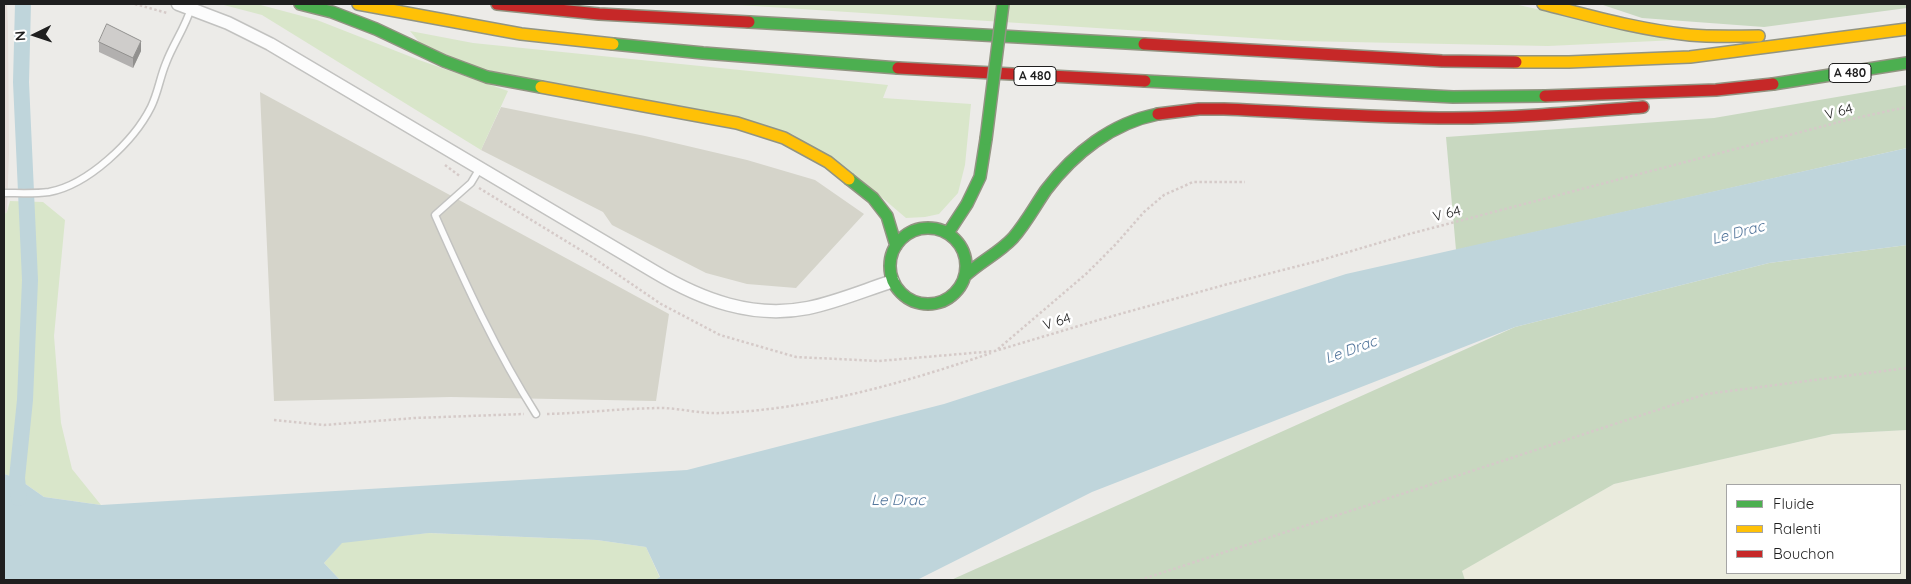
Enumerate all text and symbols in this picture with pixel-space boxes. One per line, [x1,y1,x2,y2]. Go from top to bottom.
north arrow [10,10,60,60]
text: N [11,30,29,42]
road number: A 480 [1829,64,1871,82]
road number: A 480 [1014,66,1056,85]
street label: V 64 [1823,100,1855,124]
street label: V 64 [1431,202,1463,226]
water label: Le Drac [1710,217,1766,249]
street label: V 64 [1041,310,1073,334]
water label: Le Drac [1323,332,1379,368]
legend [1726,484,1901,574]
water label: Le Drac [871,491,925,509]
text: Fluide [1773,494,1814,513]
text: Ralenti [1773,519,1821,538]
text: Bouchon [1773,544,1834,563]

